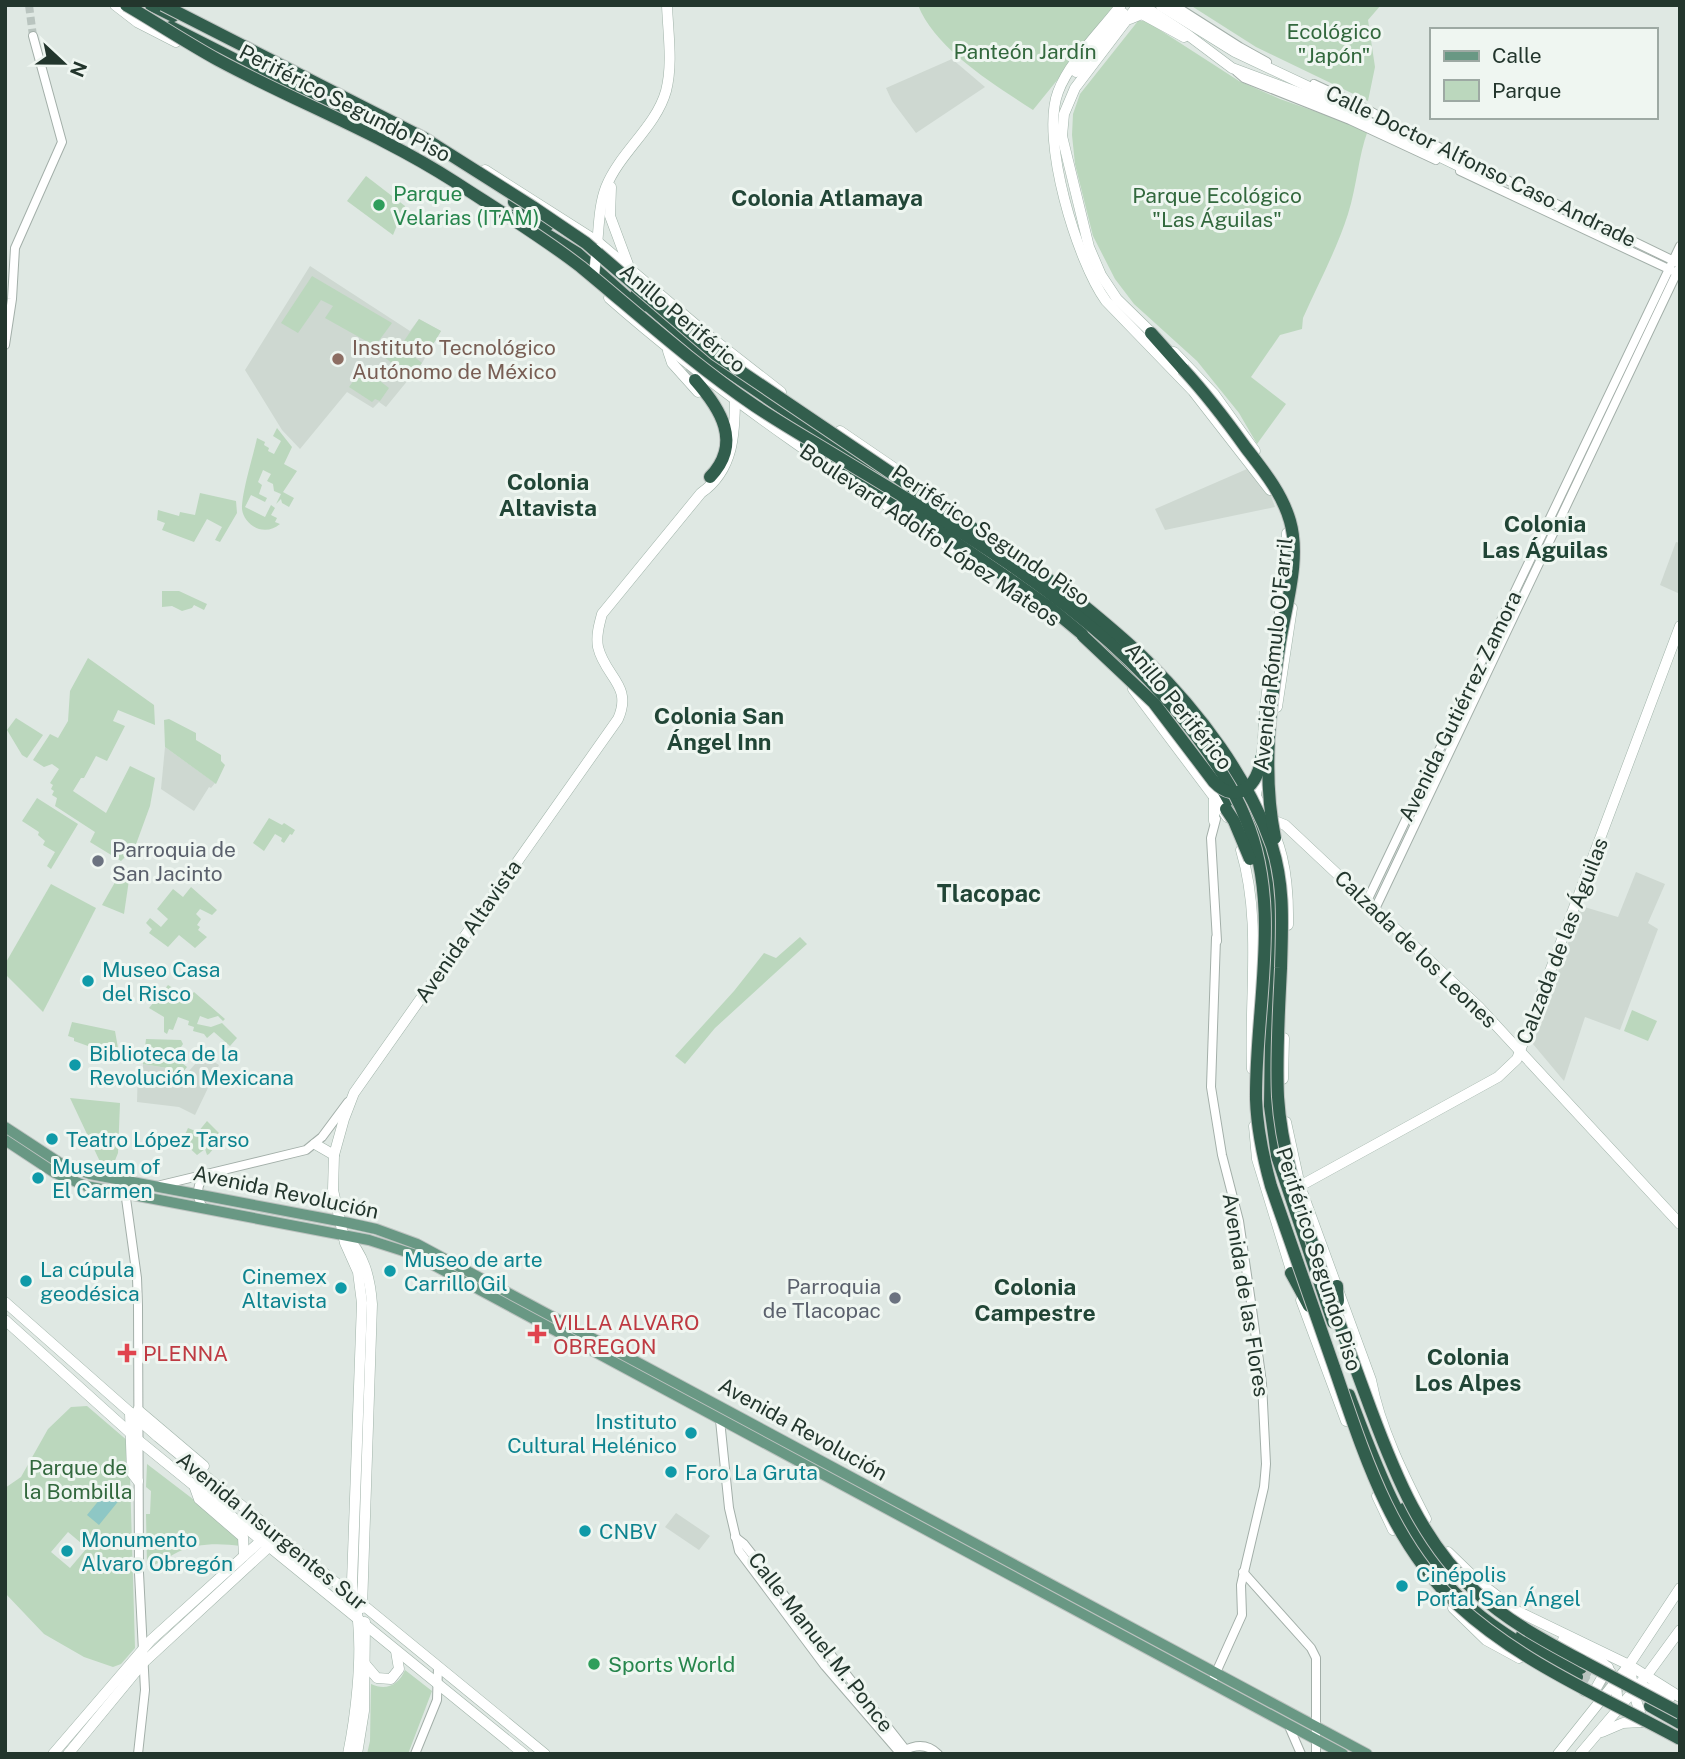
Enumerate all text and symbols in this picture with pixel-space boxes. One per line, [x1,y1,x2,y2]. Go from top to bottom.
park label: Ecológico "Japón" [1286,19,1382,68]
north arrow [28,28,98,98]
legend [1430,28,1657,119]
street label: Periférico Segundo Piso [235,39,455,167]
park label: Panteón Jardín [953,39,1097,64]
text: Calle [1492,43,1542,68]
text: N [66,58,92,80]
text: Parque [1492,78,1561,103]
street label: Calle Doctor Alfonso Caso Andrade [1322,80,1640,252]
place label: Parque Velarias (ITAM) [393,181,539,230]
park label: Parque Ecológico "Las Águilas" [1132,183,1302,232]
district label: Colonia Atlamaya [731,184,923,211]
marker: Parque Velarias (ITAM) [371,197,387,213]
street label: Anillo Periférico [615,258,751,378]
place label: Instituto Tecnológico Autónomo de México [352,335,557,384]
marker: Instituto Tecnológico Autónomo de México [330,351,346,367]
street label: Boulevard Adolfo López Mateos [795,438,1065,632]
street label: Periférico Segundo Piso [887,459,1095,611]
district label: Colonia Altavista [499,468,597,521]
district label: Colonia Las Águilas [1482,510,1608,563]
street label: Avenida Rómulo O'Farril [1248,536,1298,772]
street label: Avenida Gutiérrez Zamora [1393,587,1527,825]
street label: Anillo Periférico [1120,637,1238,775]
district label: Colonia San Ángel Inn [654,702,784,755]
street label: Calzada de las Águilas [1511,834,1613,1048]
place label: Parroquia de San Jacinto [112,837,236,886]
marker: Parroquia de San Jacinto [90,853,106,869]
street label: Avenida Altavista [410,855,526,1007]
street label: Calzada de los Leones [1330,865,1502,1033]
district label: Tlacopac [937,879,1041,907]
place label: Museo Casa del Risco [102,957,220,1006]
marker: Museo Casa del Risco [80,973,96,989]
place label: Biblioteca de la Revolución Mexicana [89,1041,294,1090]
marker: Biblioteca de la Revolución Mexicana [67,1057,83,1073]
place label: Teatro López Tarso [66,1127,249,1152]
marker: Teatro López Tarso [44,1131,60,1147]
street label: Periférico Segundo Piso [1271,1144,1367,1374]
place label: Museum of El Carmen [52,1154,160,1203]
street label: Avenida Revolución [191,1160,381,1224]
marker: Museum of El Carmen [30,1170,46,1186]
street label: Avenida de las Flores [1218,1191,1274,1399]
place label: Museo de arte Carrillo Gil [404,1247,543,1296]
place label: La cúpula geodésica [40,1257,140,1306]
marker: Museo de arte Carrillo Gil [382,1263,398,1279]
place label: Cinemex Altavista [241,1264,327,1313]
marker: La cúpula geodésica [18,1273,34,1289]
district label: Colonia Campestre [974,1273,1096,1326]
place label: Parroquia de Tlacopac [763,1274,881,1323]
marker: Cinemex Altavista [333,1280,349,1296]
marker: Parroquia de Tlacopac [887,1290,903,1306]
place label: VILLA ALVARO OBREGON [553,1310,699,1359]
marker: VILLA ALVARO OBREGON [527,1324,547,1344]
place label: PLENNA [143,1341,228,1366]
marker: PLENNA [117,1343,137,1363]
district label: Colonia Los Alpes [1415,1343,1521,1396]
street label: Avenida Revolución [714,1372,892,1486]
place label: Instituto Cultural Helénico [507,1409,677,1458]
marker: Instituto Cultural Helénico [683,1425,699,1441]
street label: Avenida Insurgentes Sur [172,1447,372,1615]
park label: Parque de la Bombilla [24,1455,132,1504]
place label: Foro La Gruta [685,1460,818,1485]
marker: Foro La Gruta [663,1464,679,1480]
place label: CNBV [599,1519,657,1544]
marker: CNBV [577,1523,593,1539]
place label: Monumento Alvaro Obregón [81,1527,233,1576]
marker: Monumento Alvaro Obregón [59,1543,75,1559]
street label: Calle Manuel M. Ponce [743,1547,899,1737]
place label: Cinépolis Portal San Ángel [1416,1562,1581,1611]
marker: Cinépolis Portal San Ángel [1394,1578,1410,1594]
place label: Sports World [608,1652,735,1677]
marker: Sports World [586,1656,602,1672]

